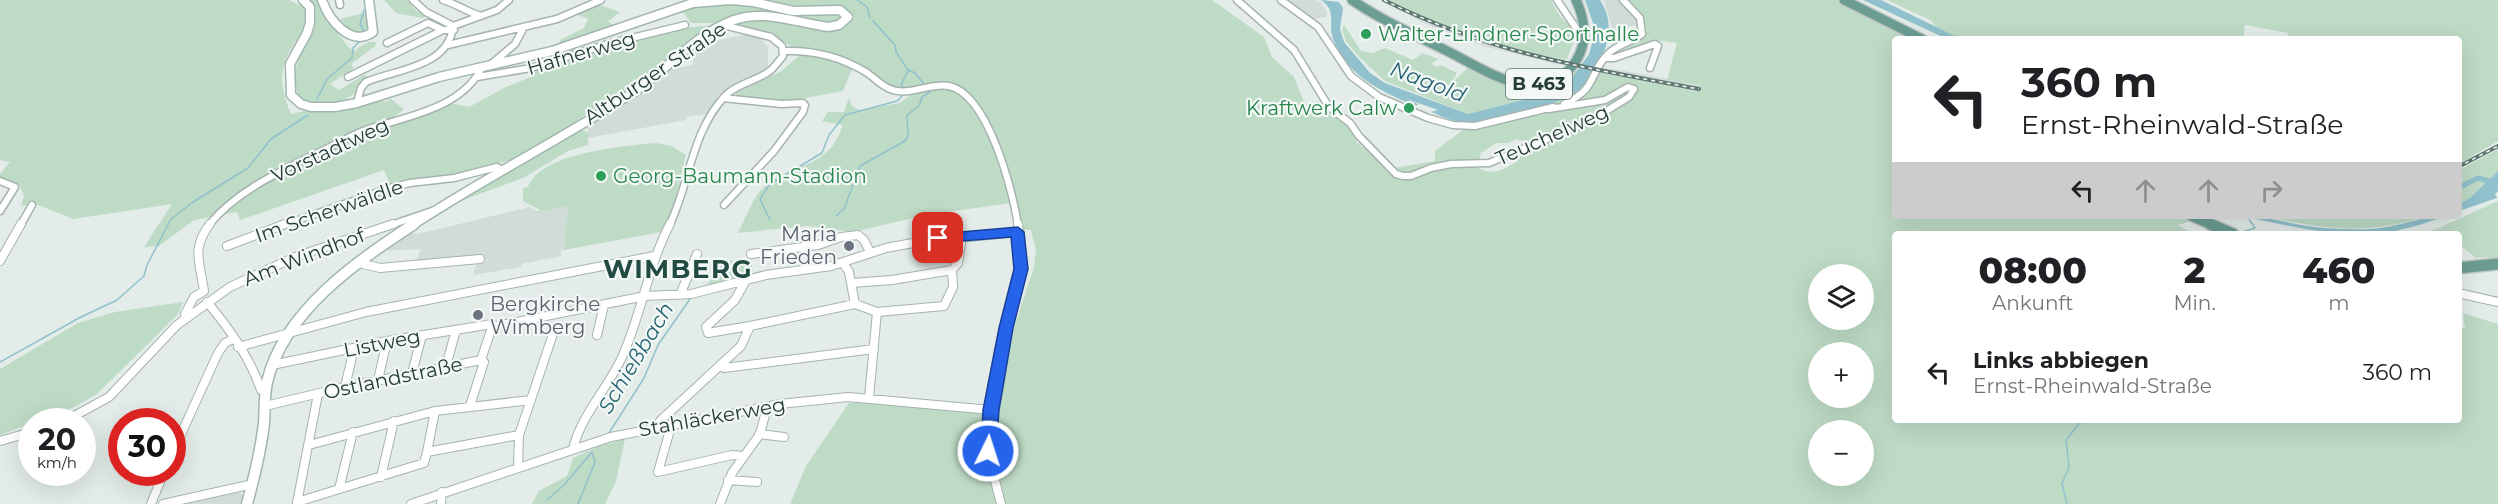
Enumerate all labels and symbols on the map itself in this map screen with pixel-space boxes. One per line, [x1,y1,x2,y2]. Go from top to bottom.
street label: Altburger Straße [579,17,731,129]
place label: Walter-Lindner-Sporthalle [1378,22,1639,46]
street label: Hafnerweg [524,26,638,80]
marker: Walter-Lindner-Sporthalle [1359,27,1373,41]
water label: Nagold [1387,56,1470,108]
road number: B 463 [1506,69,1572,99]
place label: Kraftwerk Calw [1246,96,1397,120]
street label: Teuchelweg [1492,99,1612,171]
marker: Kraftwerk Calw [1402,101,1416,115]
street label: Vorstadtweg [267,112,393,188]
place label: Georg-Baumann-Stadion [613,164,867,188]
marker: Georg-Baumann-Stadion [594,169,608,183]
street label: Im Scherwäldle [252,174,406,248]
pin [912,212,963,263]
street label: Am Windhof [240,222,369,291]
place label: Maria Frieden [760,222,837,269]
marker: Maria Frieden [842,239,856,253]
district label: WIMBERG [603,253,753,285]
place label: Bergkirche Wimberg [490,292,600,339]
water label: Schießbach [593,298,679,418]
marker: Bergkirche Wimberg [471,308,485,322]
street label: Listweg [341,324,423,362]
street label: Ostlandstraße [321,352,465,404]
street label: Stahläckerweg [637,392,787,442]
speed limit sign: 30 [108,408,186,486]
position arrow [956,419,1020,483]

